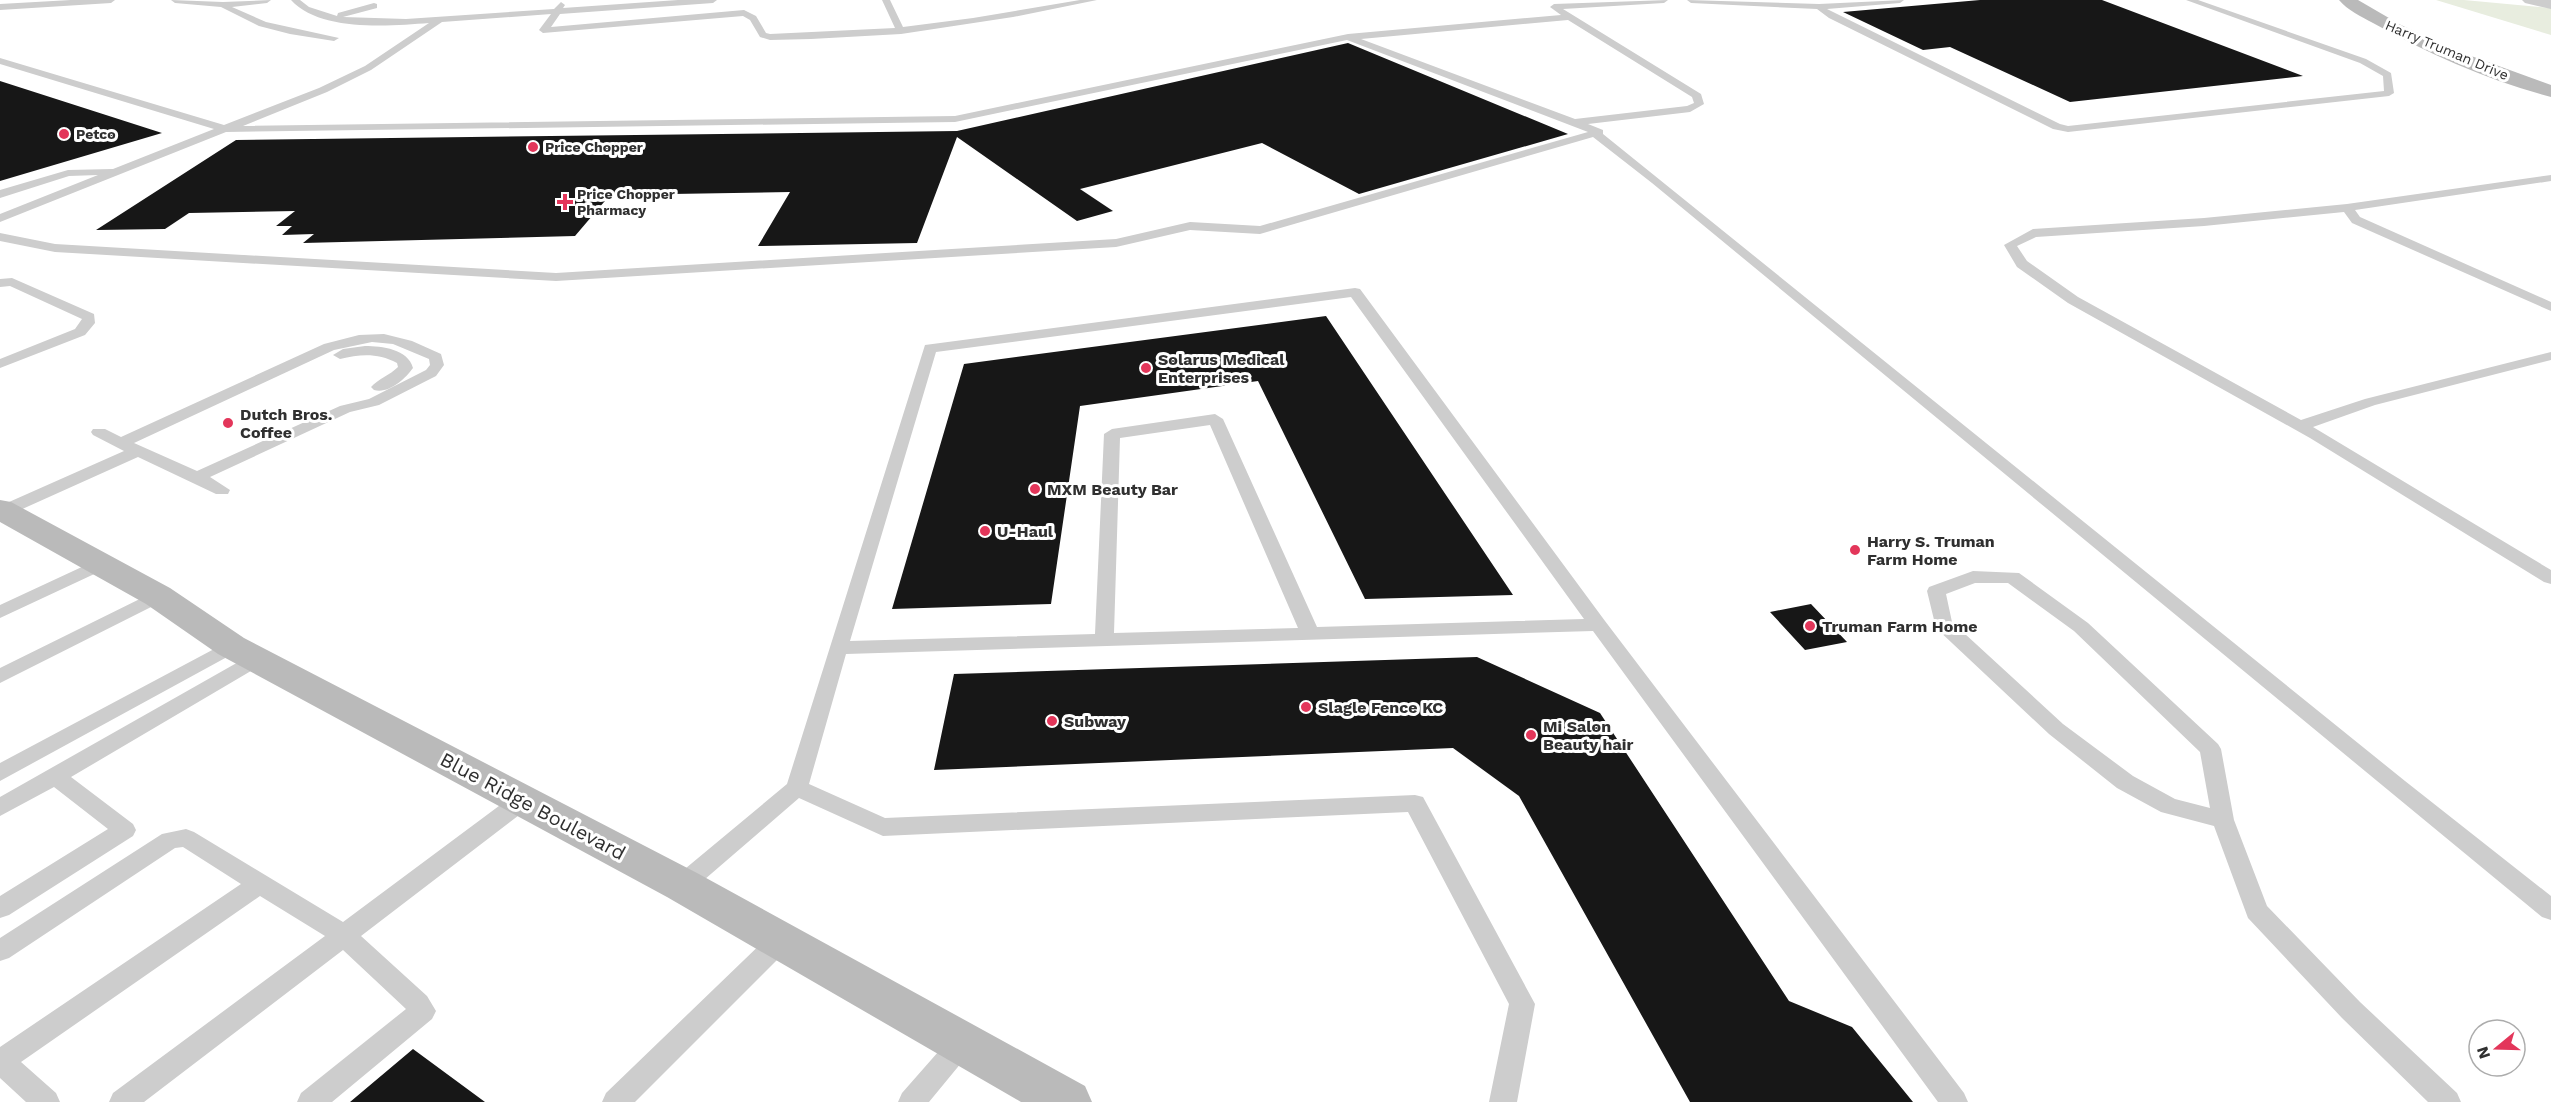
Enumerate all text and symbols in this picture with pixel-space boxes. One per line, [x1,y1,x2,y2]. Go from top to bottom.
street label: Harry Truman Drive [2383,17,2511,83]
place label: Petco [76,126,116,142]
marker: Petco [57,127,71,141]
place label: Price Chopper [545,139,643,155]
marker: Price Chopper [526,140,540,154]
place label: Price Chopper Pharmacy [577,186,675,218]
marker: Price Chopper Pharmacy [558,195,572,209]
place label: Solarus Medical Enterprises [1158,350,1285,387]
marker: Solarus Medical Enterprises [1139,361,1153,375]
place label: Dutch Bros. Coffee [240,405,332,442]
marker: Dutch Bros. Coffee [221,416,235,430]
place label: MXM Beauty Bar [1047,480,1178,499]
marker: MXM Beauty Bar [1028,482,1042,496]
place label: U-Haul [997,522,1054,541]
marker: U-Haul [978,524,992,538]
place label: Harry S. Truman Farm Home [1867,532,1995,569]
marker: Harry S. Truman Farm Home [1848,543,1862,557]
place label: Truman Farm Home [1822,617,1978,636]
marker: Truman Farm Home [1803,619,1817,633]
place label: Slagle Fence KC [1318,698,1443,717]
marker: Slagle Fence KC [1299,700,1313,714]
place label: Subway [1064,712,1127,731]
marker: Subway [1045,714,1059,728]
place label: Mi Salon Beauty hair [1543,717,1633,754]
marker: Mi Salon Beauty hair [1524,728,1538,742]
street label: Blue Ridge Boulevard [436,747,630,865]
north arrow [2467,1018,2527,1078]
text: N [2472,1044,2494,1061]

